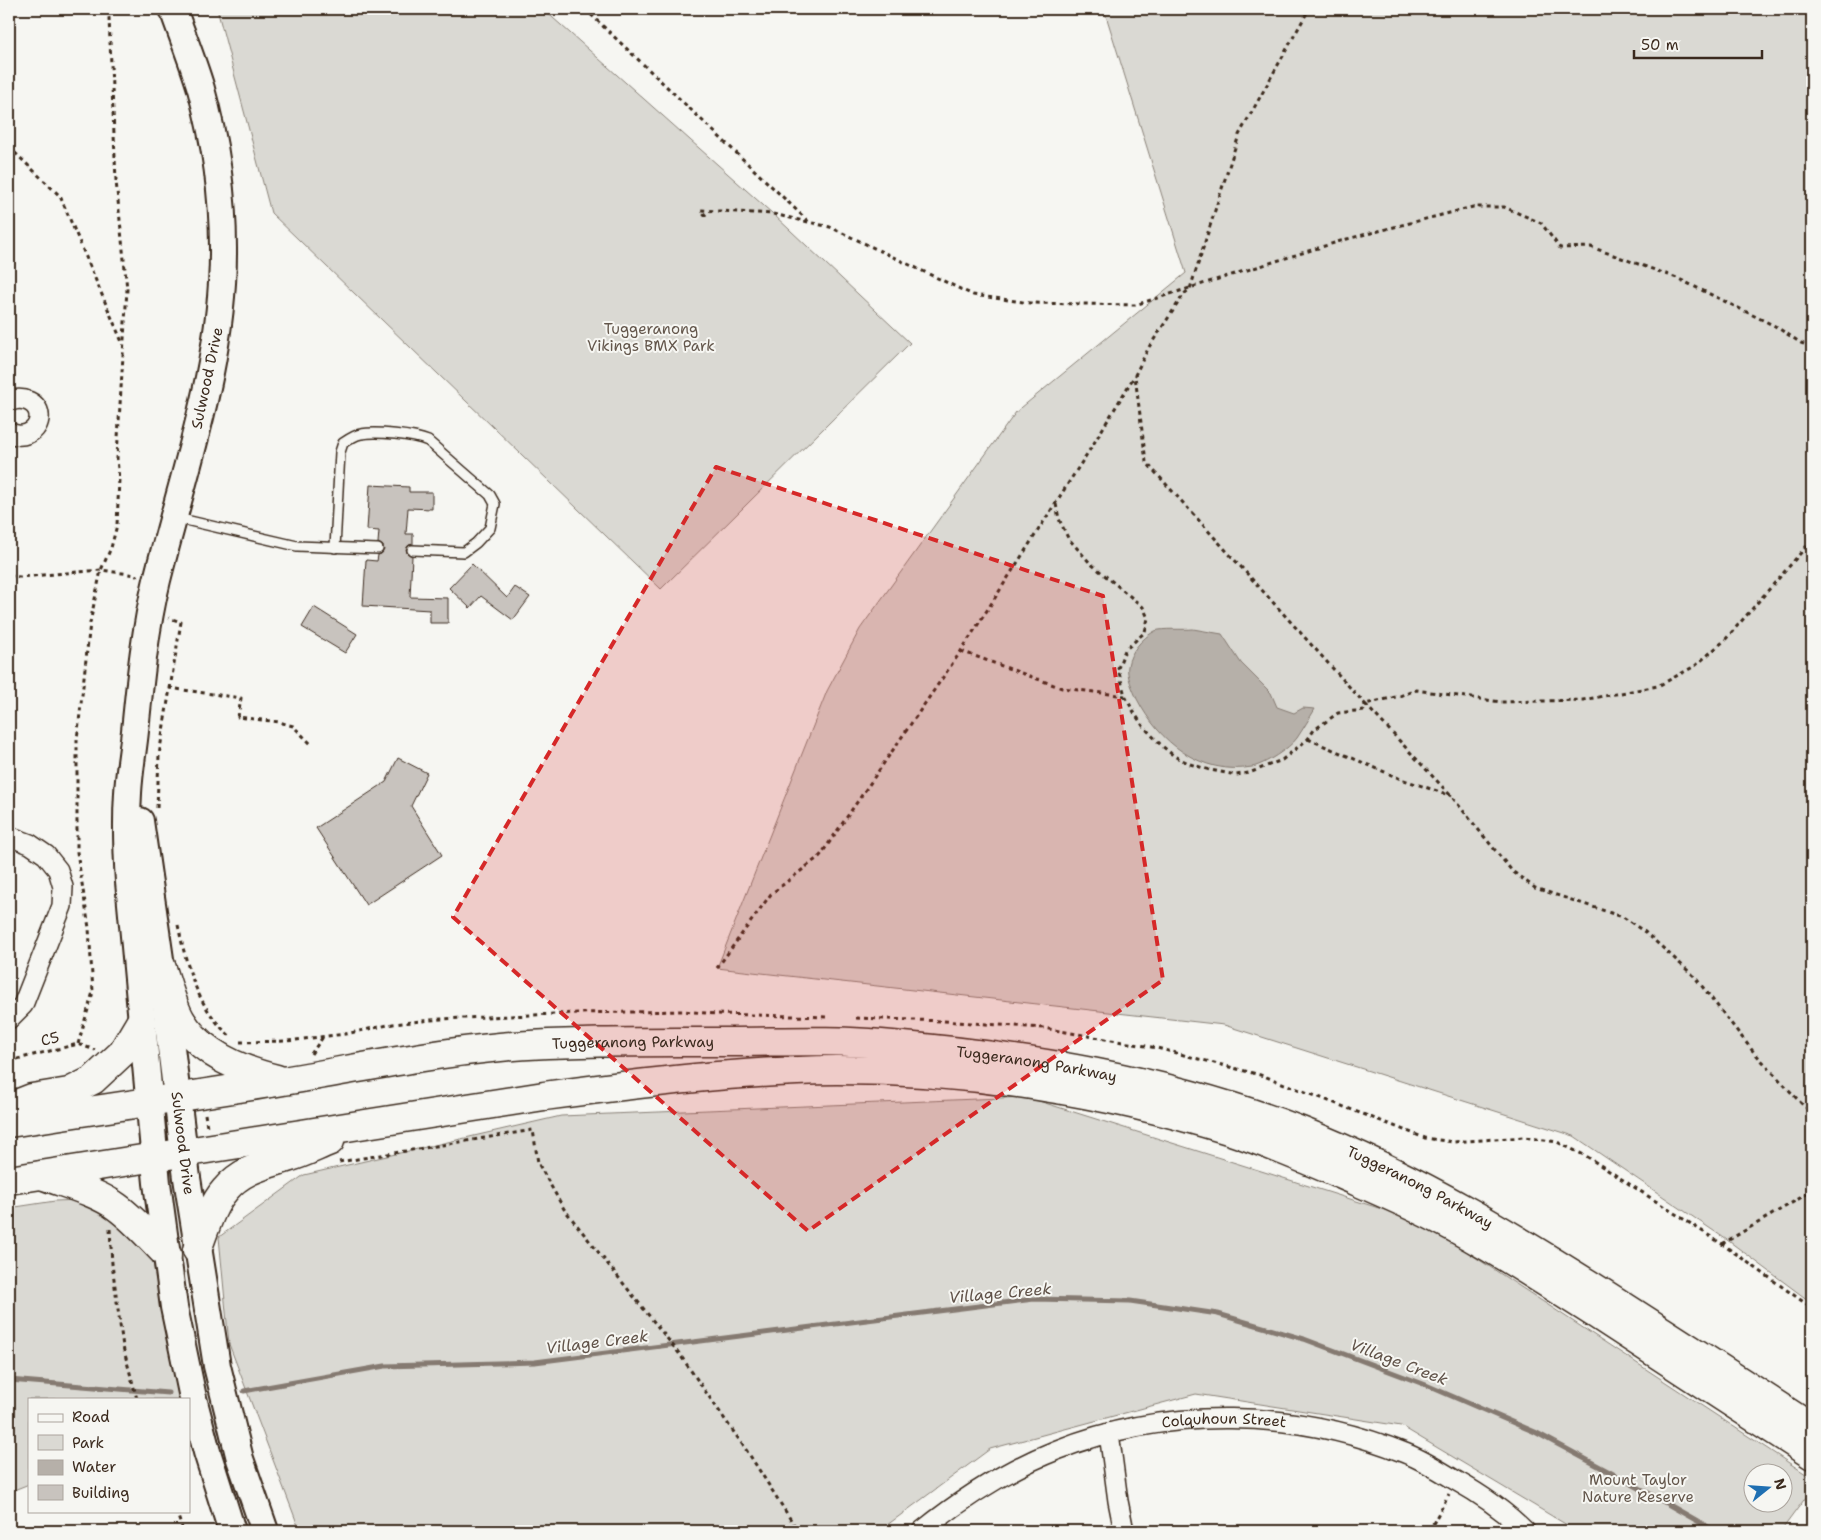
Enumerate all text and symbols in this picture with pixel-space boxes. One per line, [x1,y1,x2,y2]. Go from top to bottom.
scale bar [1634,28,1761,60]
text: 50 m [1641,35,1679,55]
park label: Tuggeranong Vikings BMX Park [587,319,715,356]
street label: Sulwood Drive [186,325,228,431]
street label: C5 [39,1027,61,1051]
street label: Tuggeranong Parkway [551,1032,714,1054]
street label: Tuggeranong Parkway [955,1042,1119,1087]
street label: Sulwood Drive [166,1091,200,1196]
street label: Tuggeranong Parkway [1343,1141,1497,1234]
water label: Village Creek [948,1278,1052,1308]
water label: Village Creek [545,1325,649,1359]
water label: Village Creek [1347,1334,1451,1390]
legend [28,1398,190,1512]
text: Road [72,1407,110,1427]
street label: Colquhoun Street [1160,1408,1288,1433]
text: Park [72,1433,104,1453]
text: Water [72,1457,116,1477]
north arrow [1744,1462,1794,1512]
park label: Mount Taylor Nature Reserve [1582,1470,1694,1507]
text: N [1770,1476,1791,1492]
text: Building [72,1483,129,1503]

